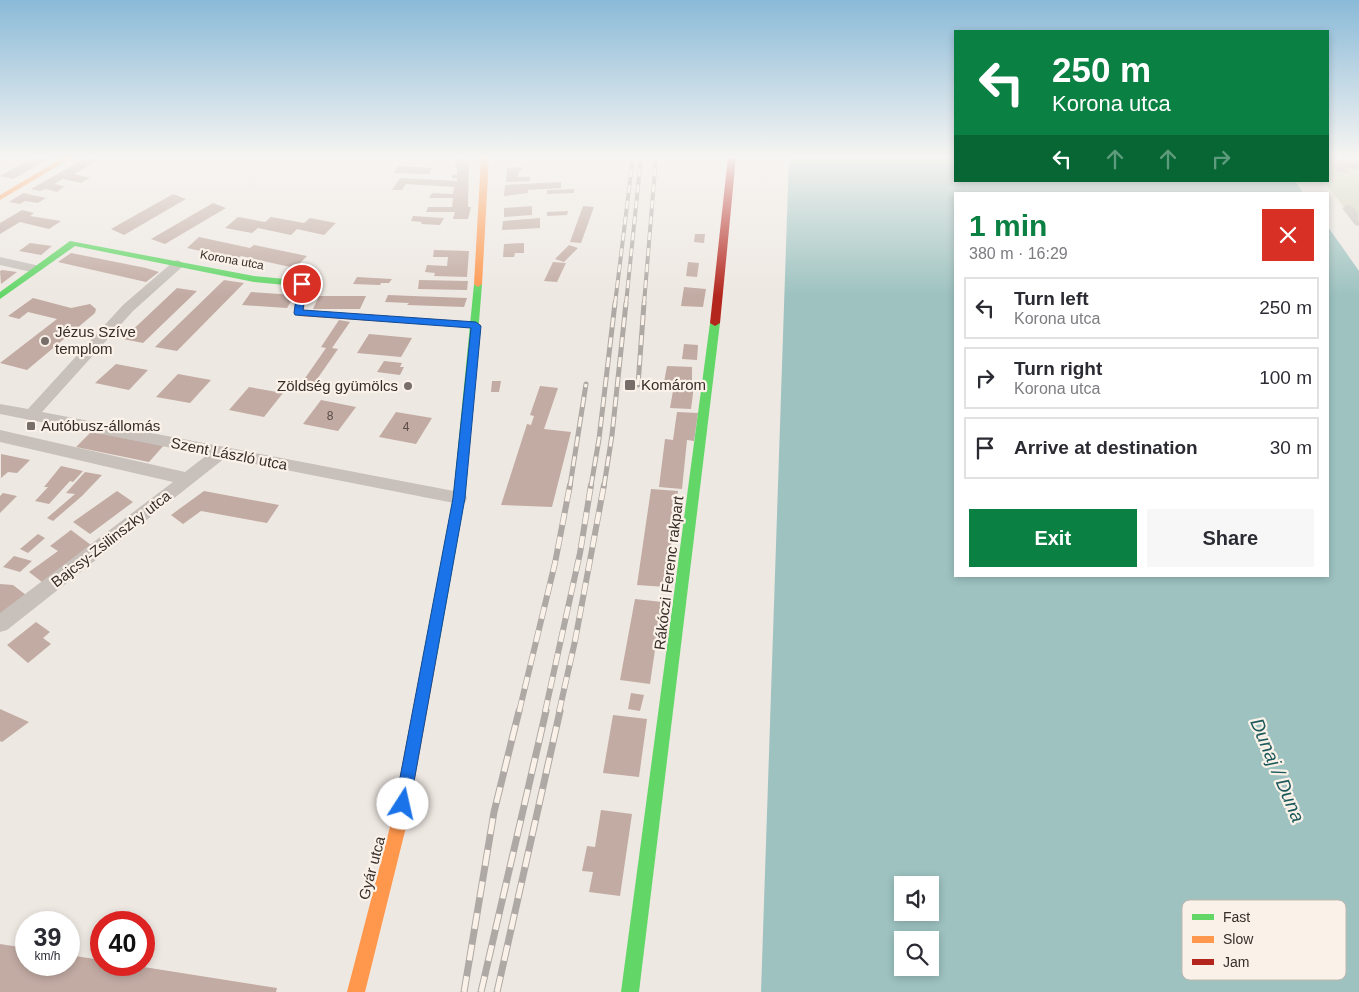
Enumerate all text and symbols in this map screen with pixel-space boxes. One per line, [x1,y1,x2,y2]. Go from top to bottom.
icon: left [969,50,1034,115]
text: 250 m [1052,50,1151,89]
text: Korona utca [1052,91,1171,116]
icon: left [1048,145,1076,173]
icon: ahead [1101,145,1129,173]
icon: ahead [1154,145,1182,173]
icon: right [1207,145,1235,173]
text: 1 min [969,209,1047,242]
button: close [1262,209,1314,261]
text: 380 m · 16:29 [969,245,1068,262]
street label: Korona utca [199,247,265,273]
pin [281,263,323,305]
icon: arrive [288,270,316,298]
text: Turn left [1014,288,1089,309]
icon: left [971,294,999,322]
text: 250 m [1259,297,1312,318]
text: Korona utca [1014,310,1100,327]
place label: Jézus Szíve templom [55,323,136,357]
marker: Jézus Szíve templom [39,335,51,347]
text: Turn right [1014,358,1102,379]
icon: right [971,364,999,392]
text: 100 m [1259,367,1312,388]
place label: Komárom [641,376,706,393]
place label: Zöldség gyümölcs [277,377,398,394]
marker: Komárom [623,378,637,392]
marker: Zöldség gyümölcs [402,380,414,392]
text: Korona utca [1014,380,1100,397]
house number: 8 [327,409,334,423]
place label: Autóbusz-állomás [41,417,160,434]
marker: Autóbusz-állomás [25,420,37,432]
house number: 4 [403,420,410,434]
street label: Szent László utca [169,434,289,473]
icon: arrive [971,434,999,462]
text: Arrive at destination [1014,437,1198,458]
text: 30 m [1270,437,1312,458]
street label: Bajcsy-Zsilinszky utca [48,486,174,590]
street label: Rákóczi Ferenc rakpart [651,494,686,651]
button: Exit [969,509,1137,567]
button: Share [1147,509,1314,567]
water label: Dunaj / Duna [1246,715,1309,825]
position arrow [376,777,428,829]
street label: Gyár utca [355,834,388,901]
map controls [894,876,939,976]
button: sound [894,876,939,921]
legend [1182,900,1346,980]
text: Fast [1223,909,1250,925]
speed limit sign: 40 [90,911,155,976]
text: 39 [34,923,61,951]
button: search [894,931,939,976]
text: Slow [1223,931,1254,947]
text: km/h [34,949,61,963]
text: Jam [1223,954,1249,970]

